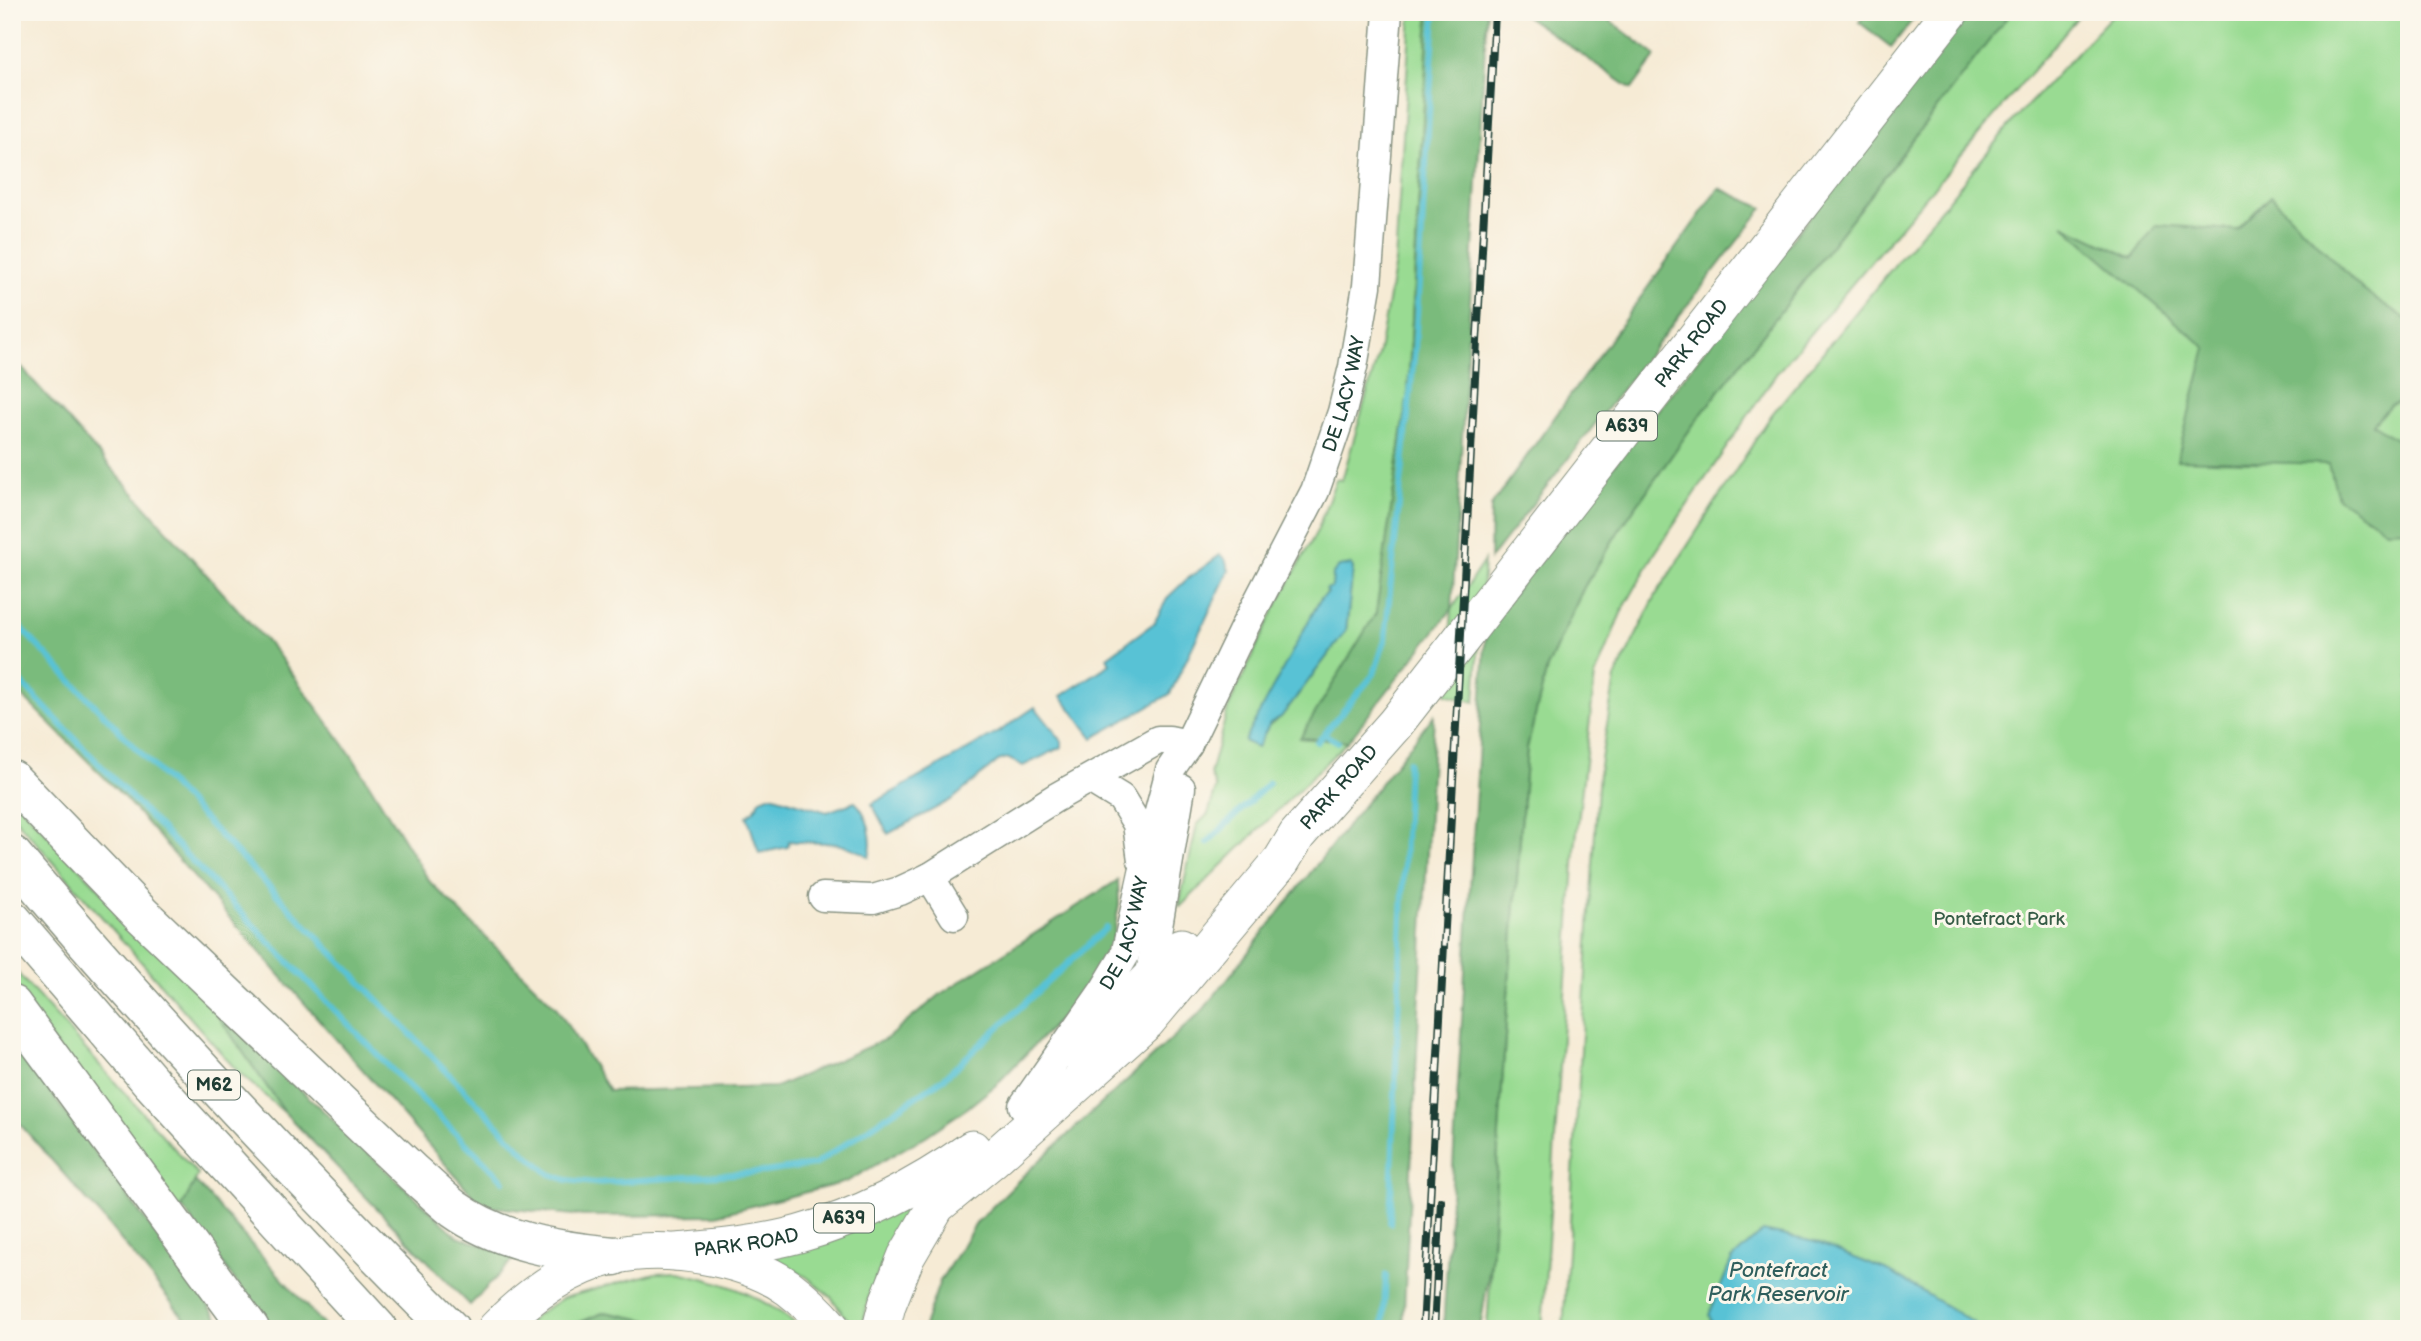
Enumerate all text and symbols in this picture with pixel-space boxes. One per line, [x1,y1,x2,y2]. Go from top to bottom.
street label: PARK ROAD [1650,294,1733,392]
street label: DE LACY WAY [1318,333,1370,455]
road number: A639 [1597,412,1657,440]
street label: PARK ROAD [1295,740,1383,835]
street label: DE LACY WAY [1095,873,1154,994]
park label: Pontefract Park [1933,908,2065,931]
road number: M62 [188,1070,240,1100]
road number: A639 [814,1204,874,1232]
street label: PARK ROAD [693,1223,802,1262]
water label: Pontefract Park Reservoir [1708,1258,1850,1307]

